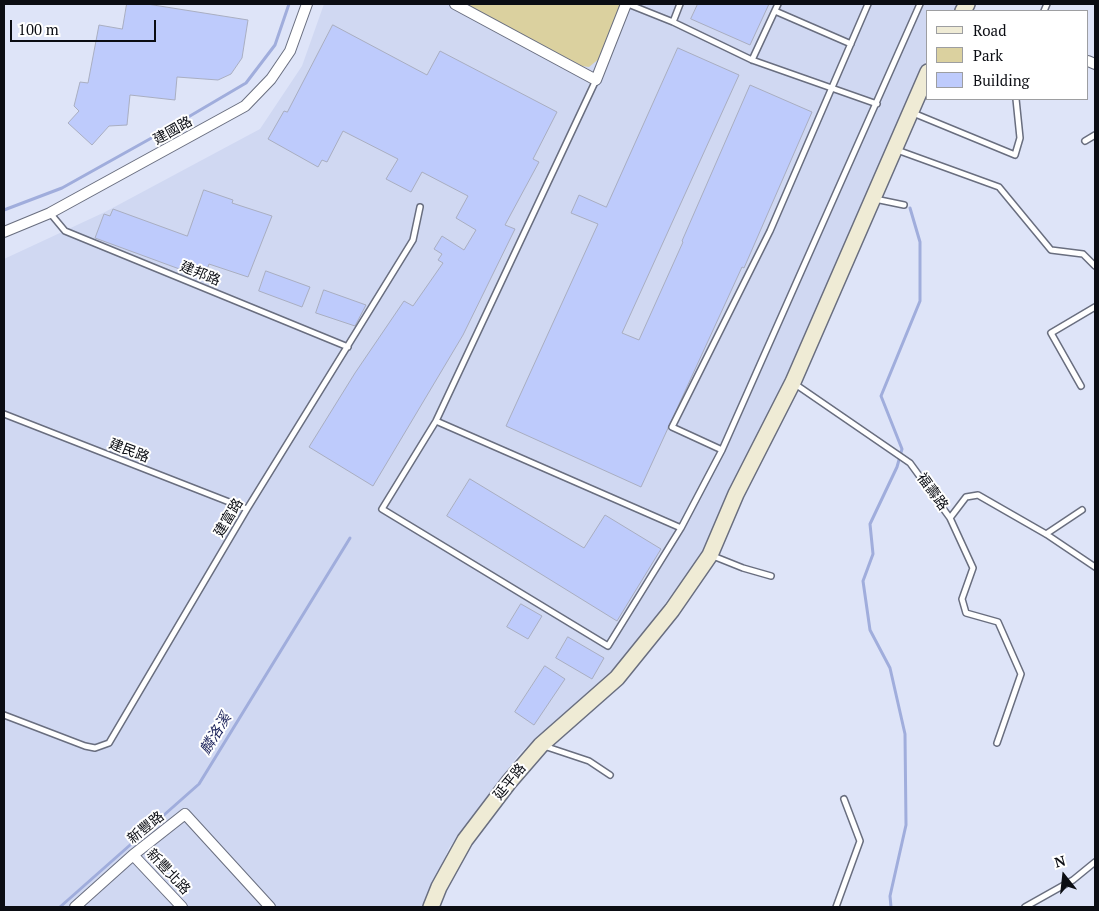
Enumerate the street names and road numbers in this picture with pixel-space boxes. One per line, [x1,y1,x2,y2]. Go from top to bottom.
street label: 建國路 [151,113,195,149]
street label: 建邦路 [177,258,223,290]
street label: 建民路 [106,436,152,466]
street label: 福壽路 [913,470,951,514]
street label: 建富路 [211,496,247,540]
street label: 延平路 [490,760,530,804]
street label: 新豐路 [124,808,168,848]
street label: 新豐北路 [143,846,193,898]

